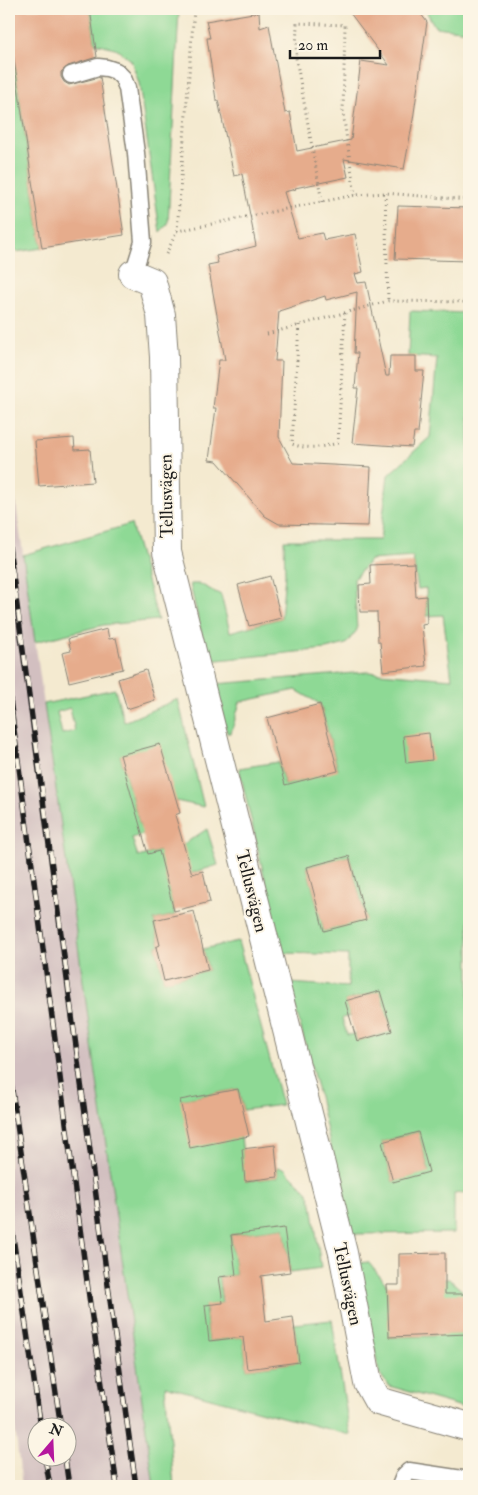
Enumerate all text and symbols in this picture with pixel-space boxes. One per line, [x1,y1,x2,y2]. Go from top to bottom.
scale bar [290,28,380,60]
text: 20 m [298,36,328,55]
street label: Tellusvägen [154,454,179,538]
street label: Tellusvägen [230,848,273,935]
street label: Tellusvägen [328,1241,367,1328]
north arrow [28,1418,78,1468]
text: N [46,1420,65,1440]

